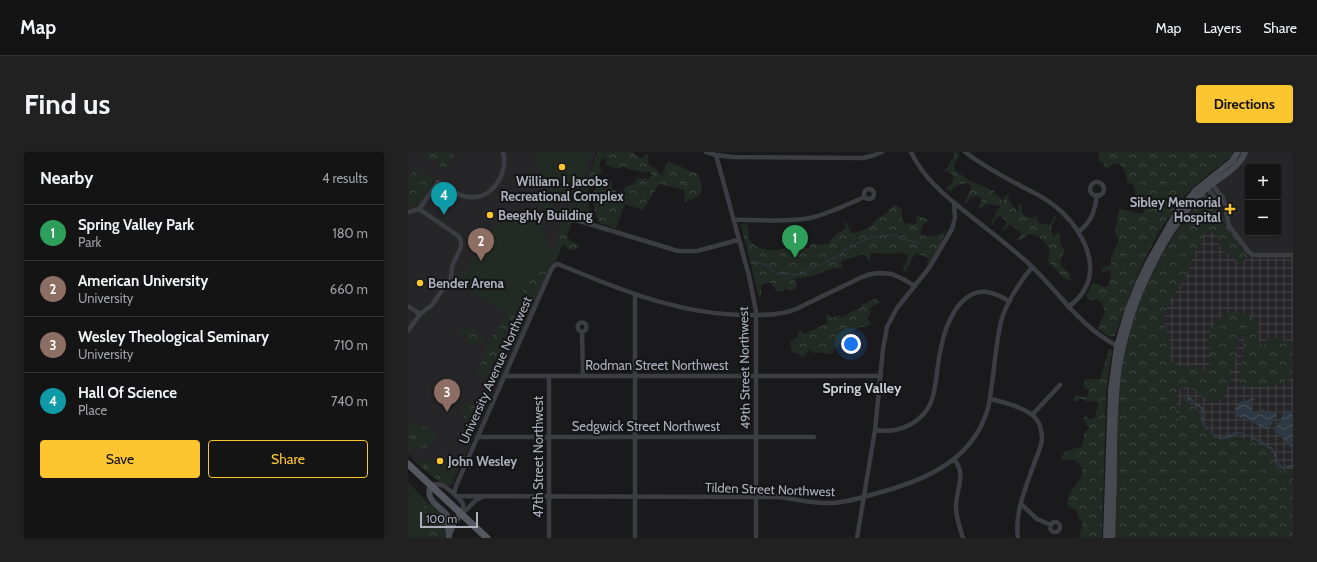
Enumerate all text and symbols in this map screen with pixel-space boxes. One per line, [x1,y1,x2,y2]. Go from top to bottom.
text: Map [20,16,56,39]
text: Map [1156,19,1181,37]
text: Layers [1203,19,1241,37]
text: Share [1263,19,1297,37]
button: Directions [1196,85,1293,123]
text: Find us [24,87,110,121]
marker: William I. Jacobs Recreational Complex [557,162,567,172]
map controls [1245,164,1281,236]
button: + [1245,164,1281,200]
text: Nearby [40,168,93,188]
text: 4 results [322,170,368,186]
place label: William I. Jacobs Recreational Complex [500,173,624,204]
pin: 4 [431,182,457,215]
place label: Sibley Memorial Hospital [1130,194,1222,225]
button: − [1245,200,1281,236]
marker: Sibley Memorial Hospital [1224,203,1236,215]
place label: Beeghly Building [498,207,593,223]
marker: Beeghly Building [485,210,495,220]
text: Spring Valley Park [78,216,194,234]
text: 1 [51,225,55,241]
text: 180 m [332,225,368,241]
pin: 1 [782,225,808,258]
pin: 2 [468,228,494,261]
text: Park [78,234,101,250]
text: American University [78,272,208,290]
place label: Bender Arena [428,275,505,291]
marker: Bender Arena [415,278,425,288]
text: 2 [50,281,56,297]
text: 660 m [330,281,368,297]
text: University [78,290,133,306]
street label: University Avenue Northwest [455,293,535,446]
street label: 49th Street Northwest [735,306,753,430]
text: Wesley Theological Seminary [78,328,269,346]
your location [841,334,861,354]
text: 3 [49,337,57,353]
text: 710 m [334,337,368,353]
text: University [78,346,133,362]
street label: Rodman Street Northwest [585,357,729,373]
pin: 3 [434,379,460,412]
district label: Spring Valley [823,379,902,397]
text: Hall Of Science [78,384,177,402]
text: 4 [49,393,57,409]
text: 740 m [331,393,368,409]
street label: 47th Street Northwest [530,395,546,518]
text: Place [78,402,107,418]
street label: Sedgwick Street Northwest [572,418,721,434]
button: Save [40,440,200,478]
button: Share [208,440,368,478]
place label: John Wesley [447,453,517,469]
marker: John Wesley [435,456,445,466]
street label: Tilden Street Northwest [705,479,836,499]
scale bar [420,510,478,529]
text: 100 m [426,512,457,526]

